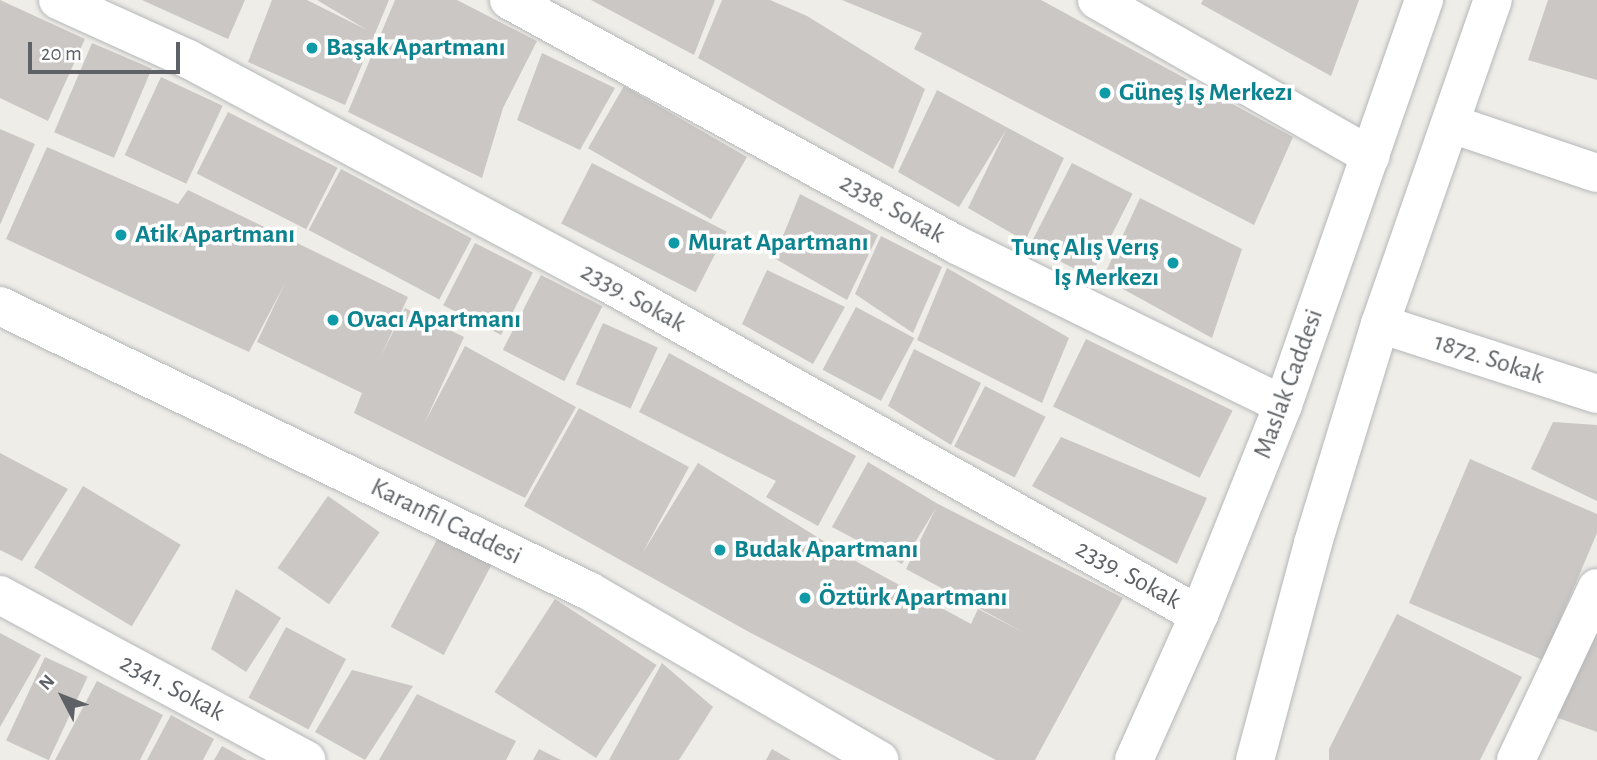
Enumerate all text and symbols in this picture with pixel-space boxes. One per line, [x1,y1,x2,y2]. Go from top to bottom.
scale bar [32,28,184,72]
place label: Başak Apartmanı [326,32,506,64]
marker: Başak Apartmanı [304,40,320,56]
text: 20 m [41,43,82,64]
place label: Güneş Iş Merkezı [1119,77,1293,109]
marker: Güneş Iş Merkezı [1097,85,1113,101]
street label: 2338. Sokak [834,167,950,251]
place label: Atik Apartmanı [135,219,295,251]
marker: Atik Apartmanı [113,227,129,243]
place label: Murat Apartmanı [688,227,868,259]
place label: Tunç Alış Verış Iş Merkezı [1011,232,1159,294]
marker: Murat Apartmanı [666,235,682,251]
marker: Tunç Alış Verış Iş Merkezı [1165,255,1181,271]
street label: 2339. Sokak [575,256,691,340]
place label: Ovacı Apartmanı [347,304,521,336]
street label: Maslak Caddesi [1248,305,1330,463]
marker: Ovacı Apartmanı [325,312,341,328]
street label: 1872. Sokak [1430,327,1548,391]
street label: Karanfil Caddesi [365,472,527,572]
street label: 2339. Sokak [1070,533,1186,617]
place label: Budak Apartmanı [734,534,918,566]
marker: Budak Apartmanı [712,542,728,558]
place label: Öztürk Apartmanı [819,582,1007,614]
marker: Öztürk Apartmanı [797,590,813,606]
street label: 2341. Sokak [114,647,230,729]
north arrow [28,662,98,732]
text: N [36,671,59,694]

